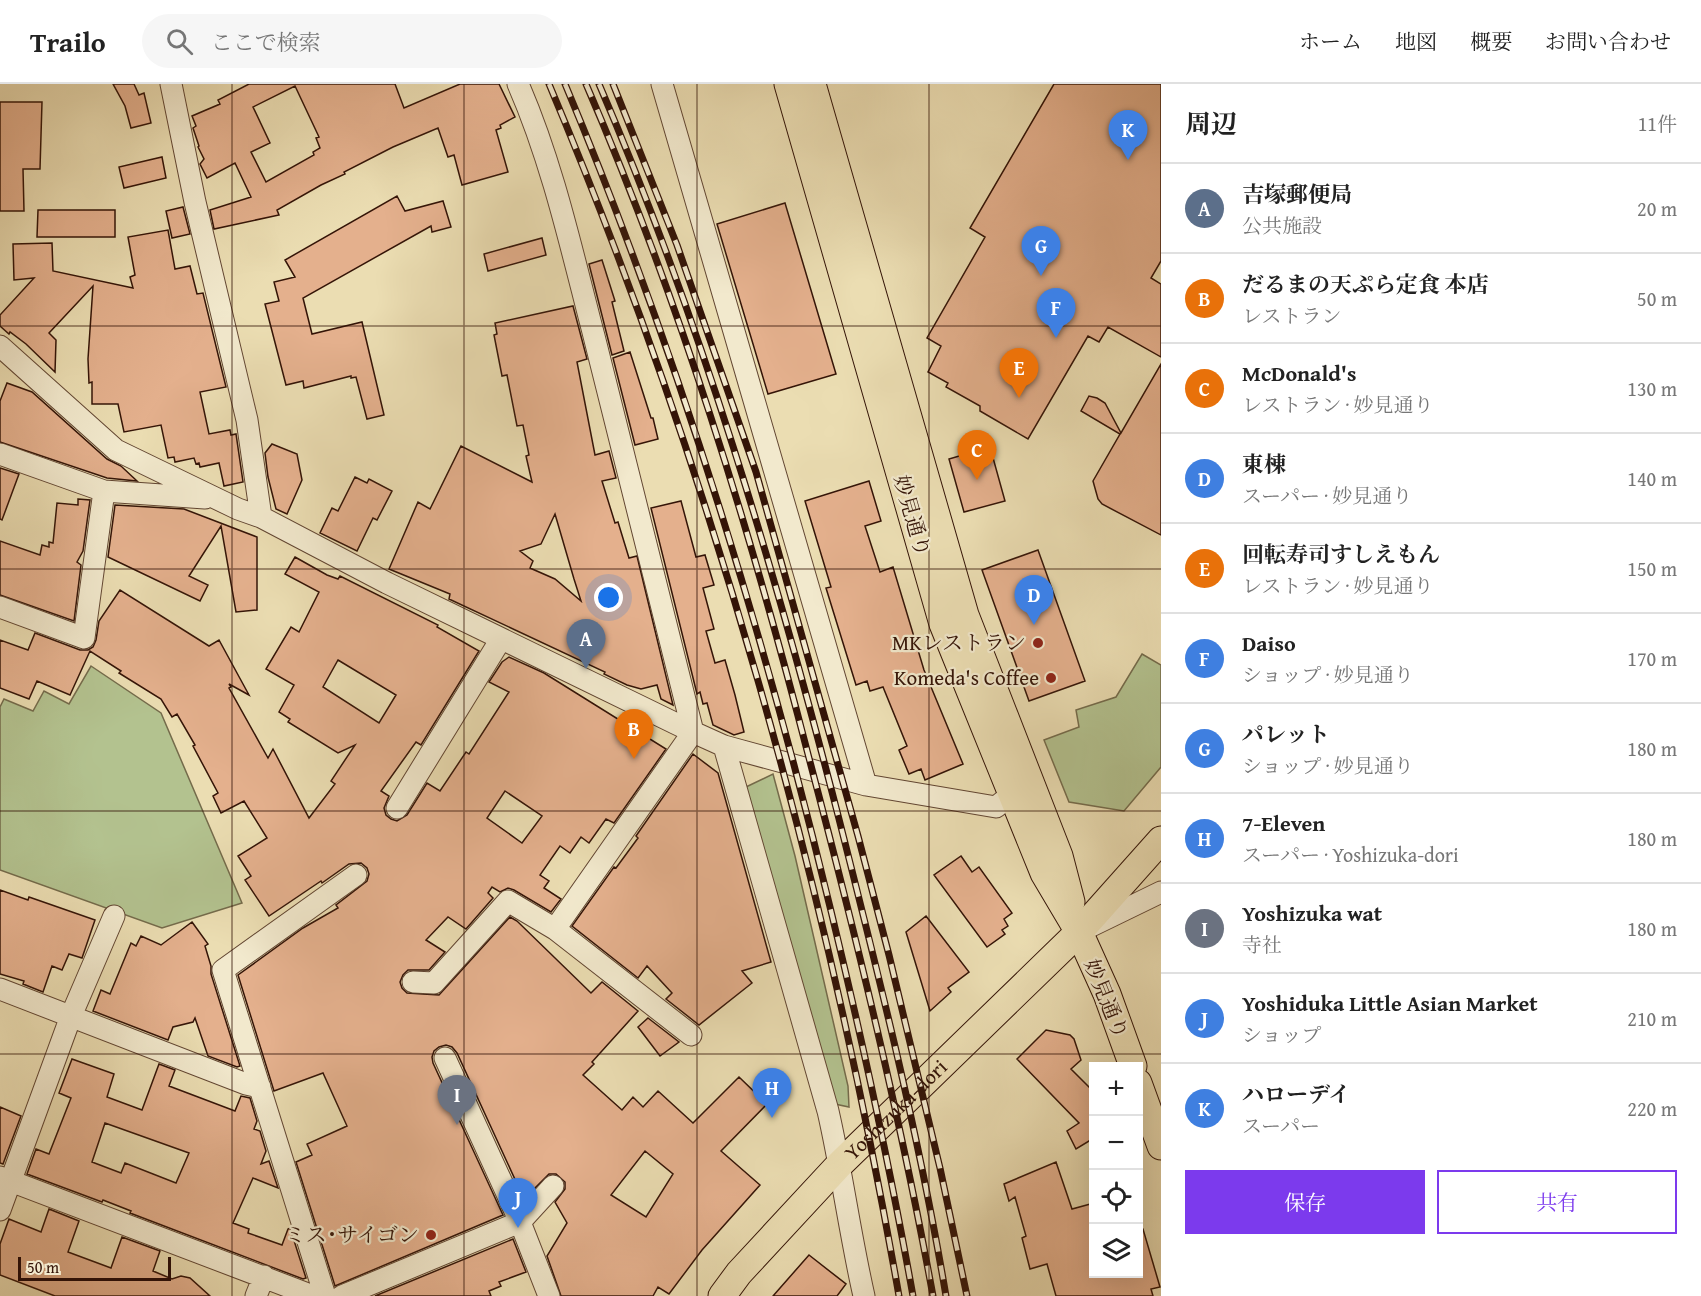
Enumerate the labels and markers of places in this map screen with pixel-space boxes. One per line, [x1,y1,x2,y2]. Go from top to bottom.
pin: K [1108,110,1148,160]
pin: G [1022,226,1060,276]
pin: F [1036,288,1076,338]
pin: E [1000,348,1038,398]
pin: C [958,430,996,480]
pin: D [1014,576,1054,625]
pin: A [566,620,606,669]
place label: MKレストラン [892,627,1026,658]
marker: MKレストラン [1031,636,1045,650]
place label: Komeda's Coffee [894,662,1039,693]
marker: Komeda's Coffee [1044,671,1058,685]
pin: B [614,710,654,759]
pin: H [752,1068,792,1118]
pin: I [438,1076,476,1125]
pin: J [498,1178,538,1228]
place label: ミス･サイゴン [285,1219,419,1250]
marker: ミス･サイゴン [424,1228,438,1242]

